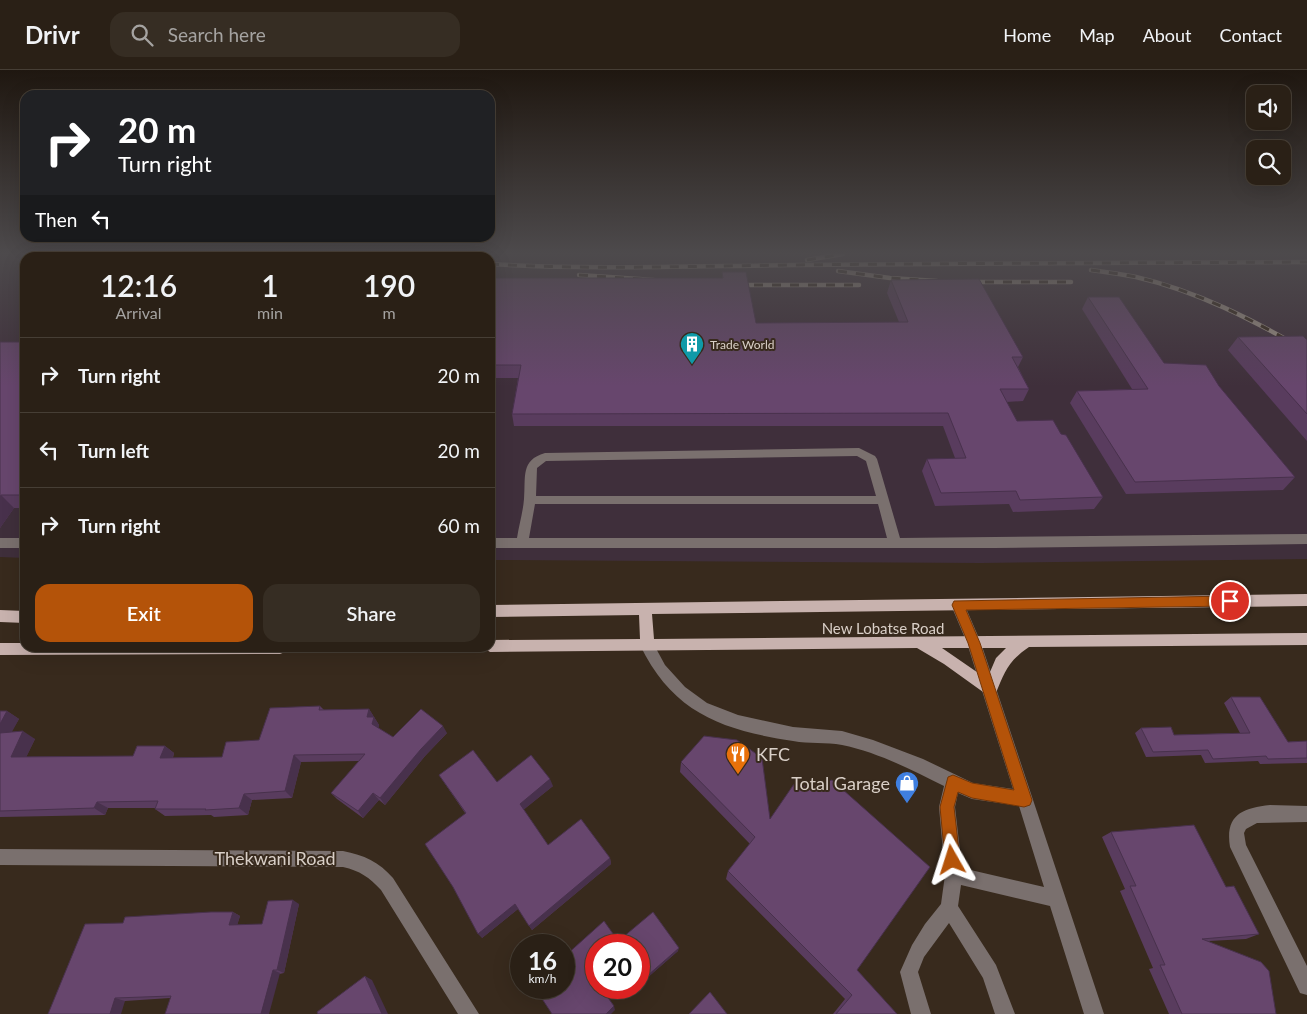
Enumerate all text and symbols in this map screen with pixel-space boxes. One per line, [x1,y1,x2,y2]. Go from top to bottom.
search box [110,12,460,57]
text: Drivr [25,20,80,49]
icon: search [128,21,156,49]
text: Search here [168,23,266,46]
text: Home [1003,24,1051,46]
text: Map [1079,24,1115,46]
text: About [1143,24,1192,46]
text: Contact [1220,24,1282,46]
map controls [1246,85,1291,185]
button: sound [1246,85,1291,130]
text: 20 m [118,108,196,150]
icon: right [35,110,100,175]
button: search [1246,140,1291,185]
text: Turn right [118,150,212,177]
icon: left [87,205,115,233]
text: Then [35,208,77,231]
text: 12:16 [100,267,177,303]
text: 1 [261,267,279,303]
text: 190 [363,267,415,303]
text: Arrival [115,303,162,322]
text: min [257,303,283,322]
text: m [382,303,396,322]
building icon: Trade World [679,331,705,365]
place label: Trade World [710,337,774,352]
icon: right [35,361,63,389]
text: Turn right [78,364,160,387]
text: 20 m [437,364,480,387]
icon: left [35,436,63,464]
text: Turn left [78,439,149,462]
text: 20 m [437,439,480,462]
icon: right [35,511,63,539]
text: Turn right [78,514,160,537]
text: 60 m [437,514,480,537]
pin [1209,580,1251,622]
button: Exit [35,584,253,642]
button: Share [263,584,480,642]
icon: arrive [1216,587,1244,615]
street label: New Lobatse Road [822,619,944,637]
restaurant icon: KFC [725,741,751,775]
place label: KFC [756,743,790,765]
shop icon: Total Garage [894,770,920,804]
place label: Total Garage [791,772,890,794]
position arrow [925,833,977,885]
street label: Thekwani Road [214,847,336,869]
speed limit sign: 20 [585,934,650,999]
text: 16 [528,945,557,975]
text: km/h [528,971,557,986]

